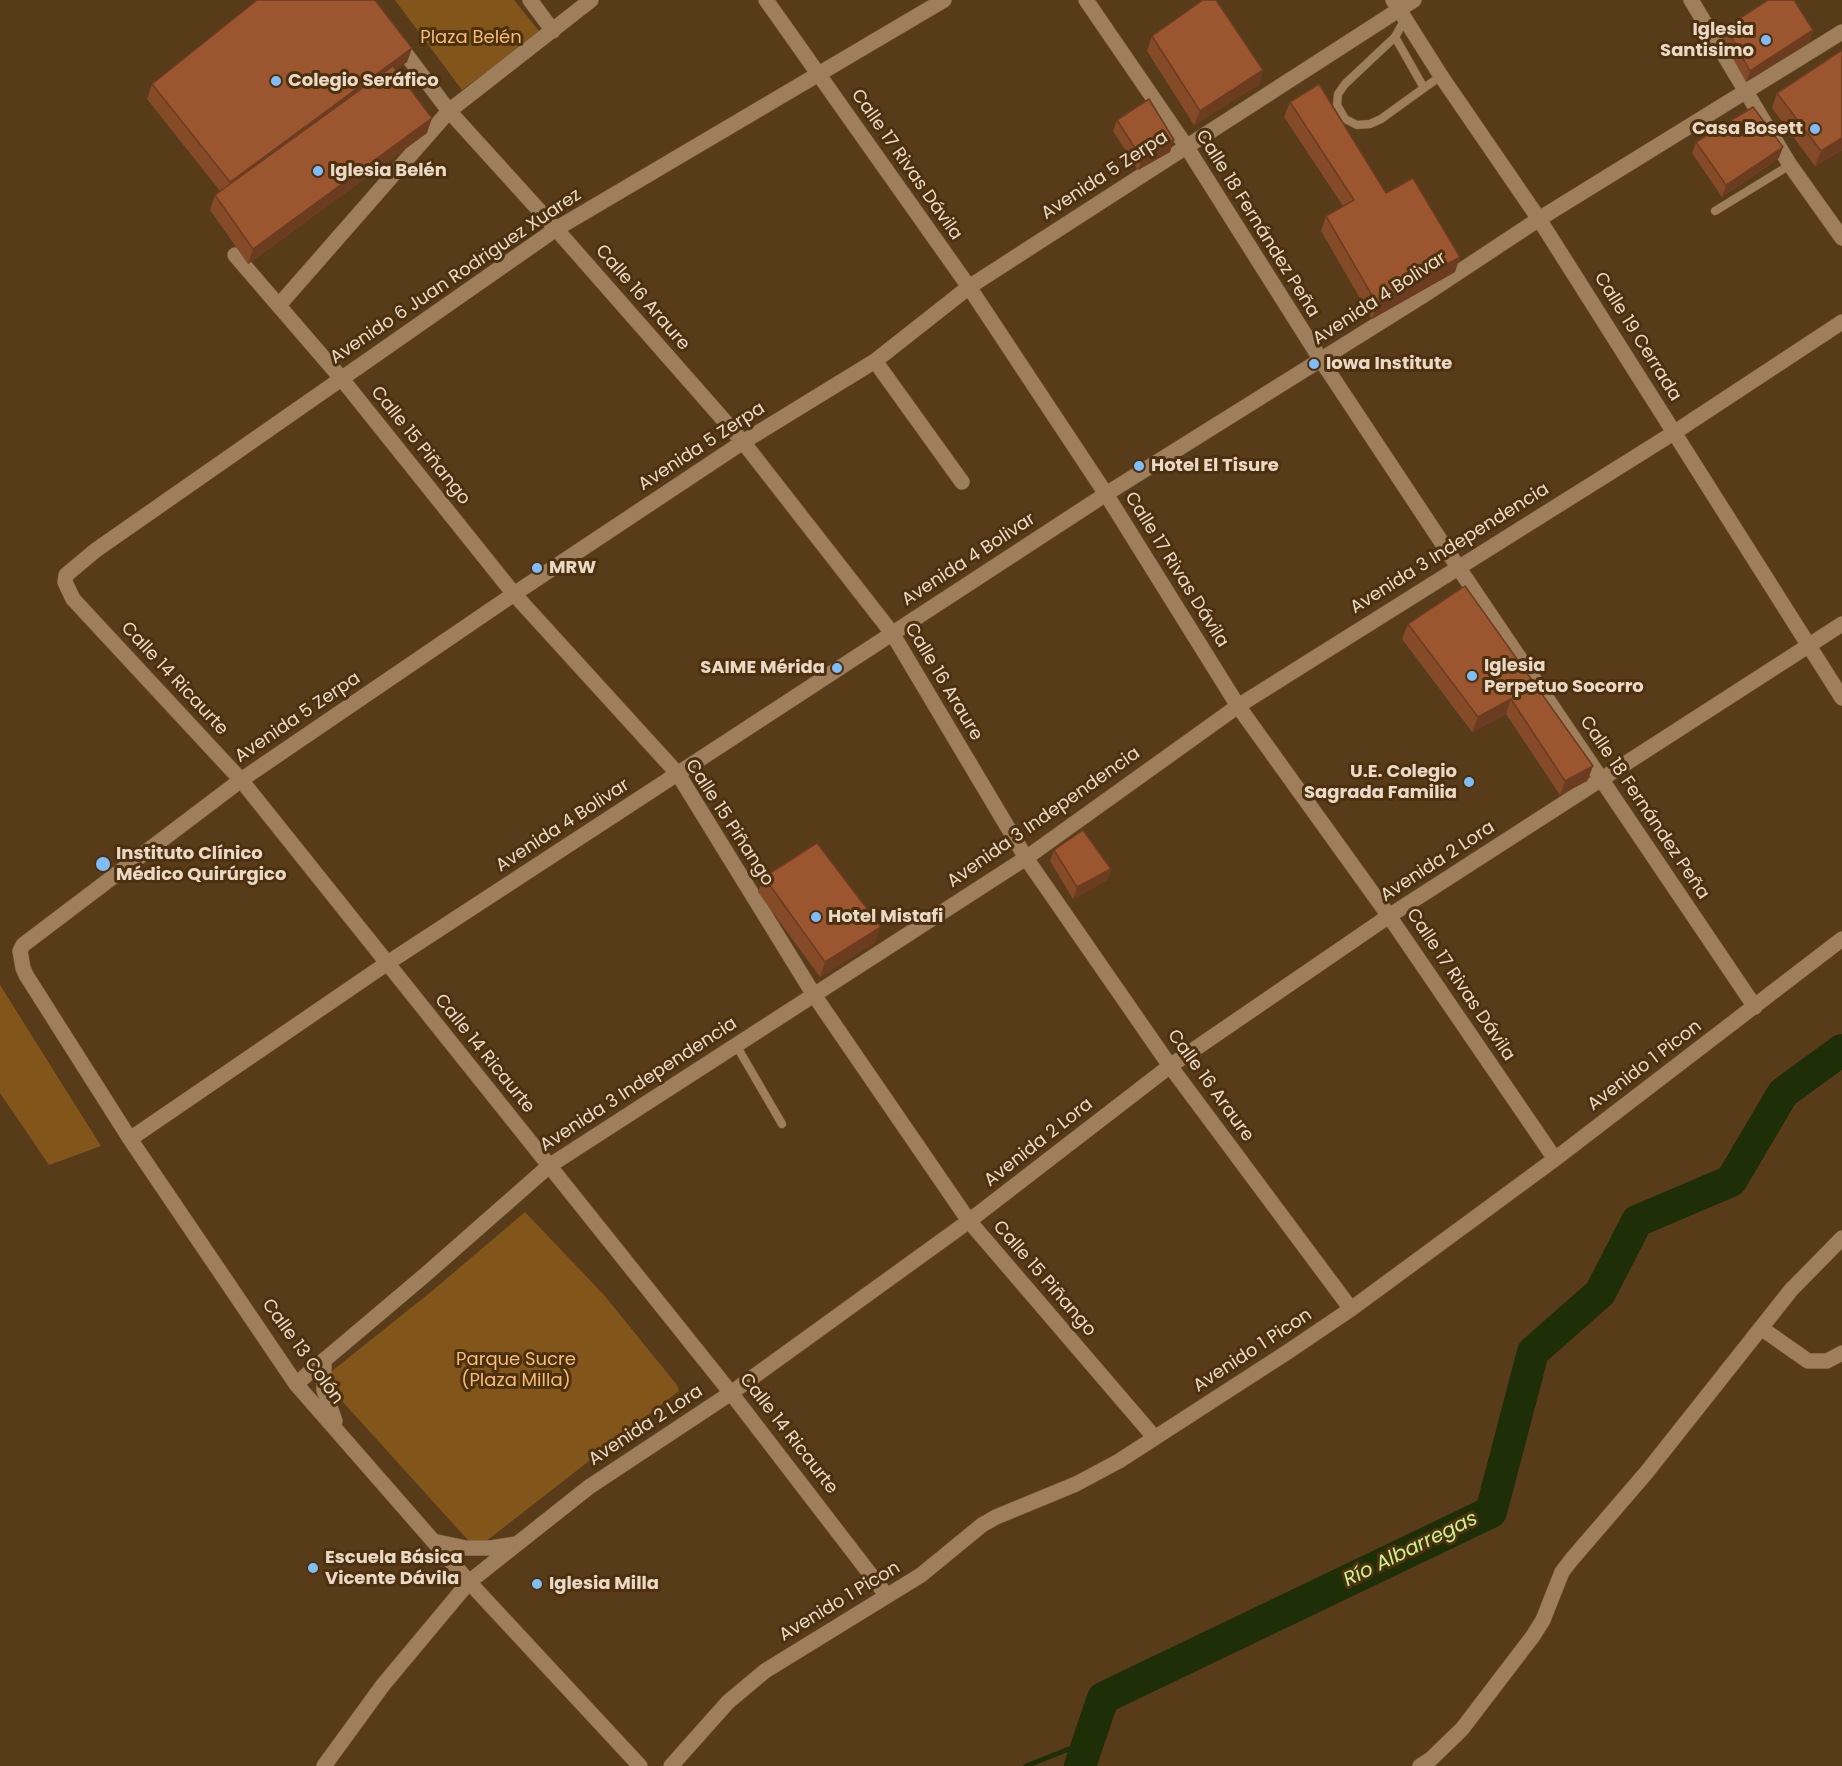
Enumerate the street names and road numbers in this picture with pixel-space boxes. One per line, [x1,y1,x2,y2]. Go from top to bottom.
street label: Calle 17 Rivas Dávila [846,85,966,245]
street label: Calle 18 Fernández Peña [1190,126,1324,322]
street label: Avenida 5 Zerpa [1038,127,1172,225]
street label: Avenido 6 Juan Rodriguez Xuarez [326,185,586,369]
street label: Calle 16 Araure [590,241,694,355]
street label: Avenida 4 Bolivar [1309,248,1451,350]
street label: Calle 19 Cerrada [1589,269,1685,405]
street label: Calle 15 Piñango [366,382,474,510]
street label: Avenida 5 Zerpa [635,398,769,496]
street label: Avenida 3 Independencia [1347,479,1553,619]
street label: Calle 17 Rivas Dávila [1119,488,1233,652]
street label: Avenida 4 Bolivar [898,509,1040,611]
street label: Calle 14 Ricaurte [116,618,232,740]
street label: Calle 16 Araure [899,619,987,745]
street label: Avenida 5 Zerpa [231,668,365,768]
street label: Calle 18 Fernández Peña [1574,712,1714,904]
street label: Avenida 3 Independencia [943,743,1145,893]
street label: Calle 15 Piñango [680,756,778,890]
street label: Avenida 4 Bolivar [492,775,634,877]
street label: Avenida 2 Lora [1377,817,1499,907]
street label: Calle 17 Rivas Dávila [1401,905,1519,1065]
street label: Calle 14 Ricaurte [429,990,539,1118]
street label: Avenida 3 Independencia [537,1013,741,1157]
street label: Avenido 1 Picon [1584,1016,1706,1116]
street label: Calle 16 Araure [1162,1026,1258,1146]
street label: Avenida 2 Lora [980,1094,1098,1192]
street label: Calle 15 Piñango [988,1217,1100,1341]
street label: Calle 13 Colón [257,1295,347,1409]
street label: Avenido 1 Picon [1190,1305,1316,1397]
street label: Calle 14 Ricaurte [734,1369,842,1499]
street label: Avenida 2 Lora [585,1381,707,1471]
street label: Avenido 1 Picon [776,1557,904,1647]

